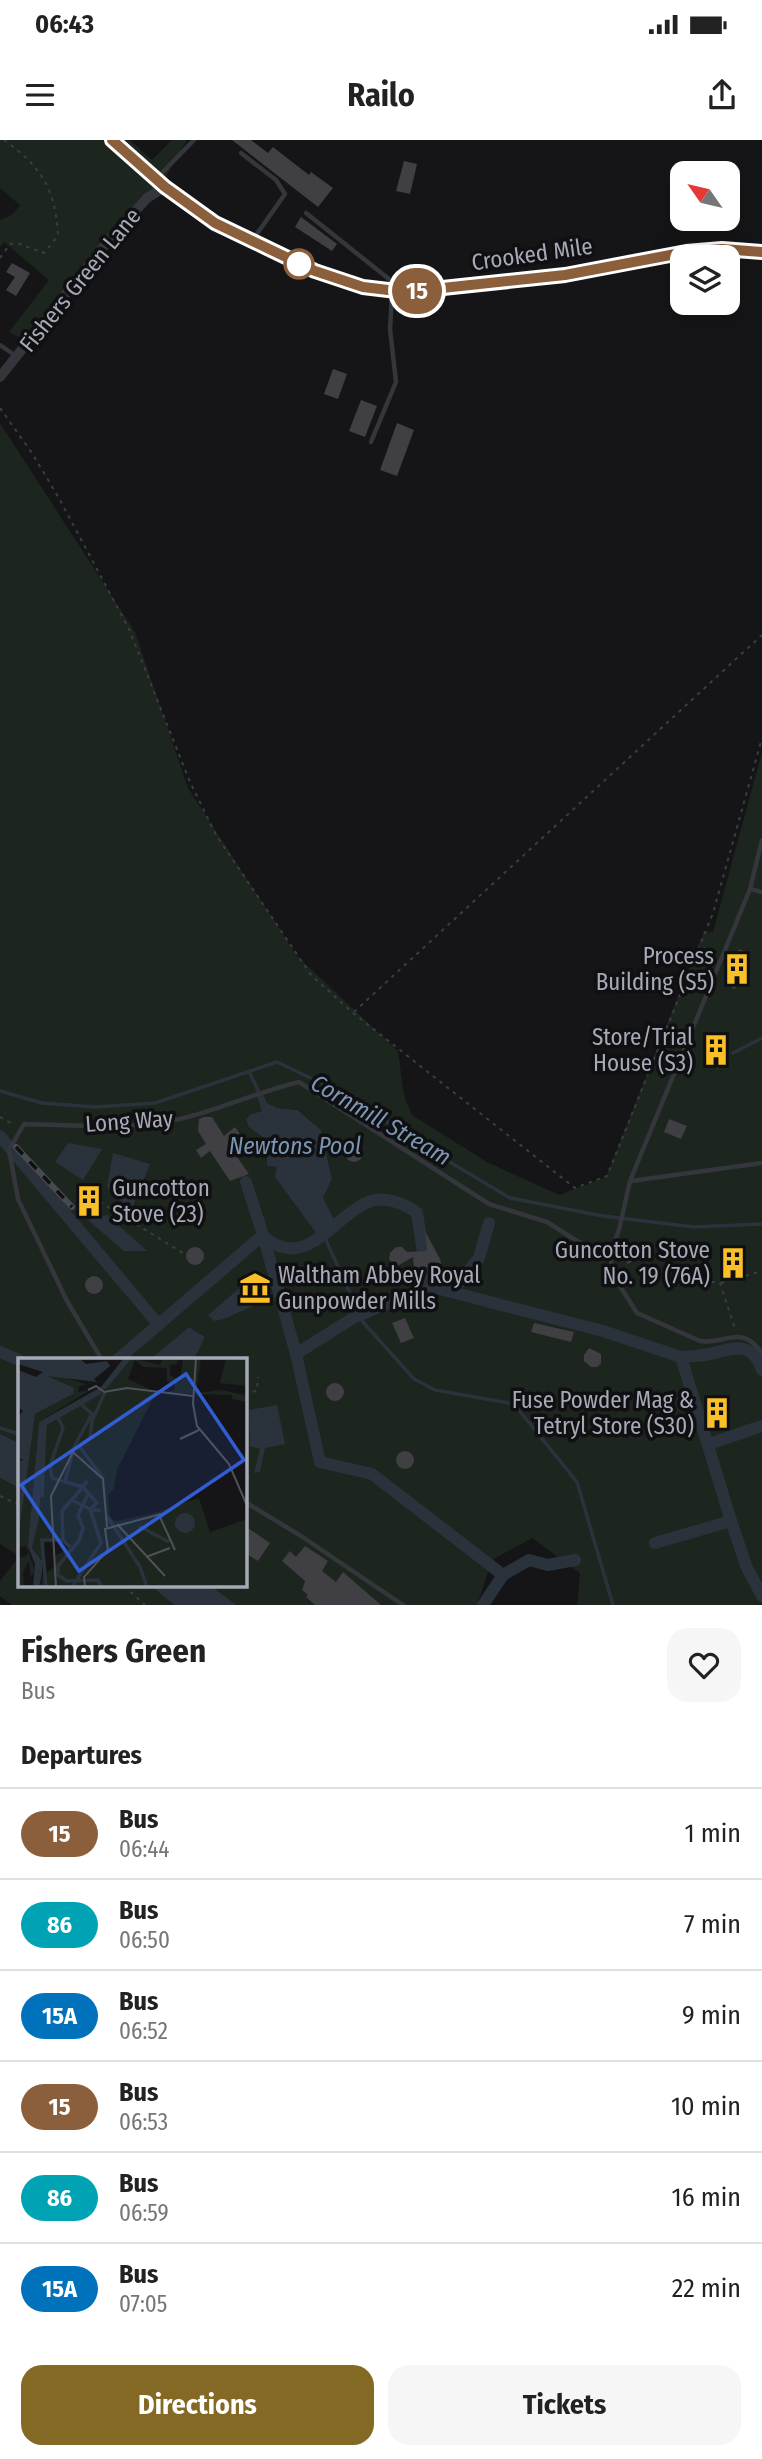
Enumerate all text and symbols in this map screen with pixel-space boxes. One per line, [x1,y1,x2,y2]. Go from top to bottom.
text: 06:43 [35,9,94,40]
icon: menu [21,76,59,114]
text: Railo [347,76,415,114]
icon: share [703,76,741,114]
north arrow [670,161,740,231]
map controls [670,161,740,315]
street label: Fishers Green Lane [13,202,147,358]
street label: Crooked Mile [470,232,594,276]
button: layers [670,245,740,315]
unlabelled marker [284,249,314,279]
line badge: 15 [386,268,448,314]
text: 15 [406,277,428,305]
place label: Process Building (S5) [596,942,714,996]
building icon: Process Building (S5) [720,952,754,986]
place label: Store/Trial House (S3) [592,1023,693,1077]
building icon: Store/Trial House (S3) [699,1033,733,1067]
water label: Cornmill Stream [306,1069,456,1171]
street label: Long Way [84,1104,175,1138]
water label: Newtons Pool [229,1132,361,1160]
place label: Guncotton Stove (23) [112,1174,210,1228]
building icon: Guncotton Stove (23) [72,1184,106,1218]
place label: Guncotton Stove No. 19 (76A) [555,1236,710,1290]
building icon: Guncotton Stove No. 19 (76A) [716,1246,750,1280]
place label: Waltham Abbey Royal Gunpowder Mills [278,1261,480,1315]
museum icon: Waltham Abbey Royal Gunpowder Mills [238,1271,272,1305]
inset map [18,1358,247,1588]
place label: Fuse Powder Mag & Tetryl Store (S30) [512,1386,694,1440]
building icon: Fuse Powder Mag & Tetryl Store (S30) [700,1396,734,1430]
button: heart [667,1628,741,1702]
text: Fishers Green [21,1631,206,1671]
text: Bus [21,1677,55,1705]
text: Departures [21,1740,142,1771]
text: Bus [119,1804,158,1835]
text: 1 min [685,1818,741,1849]
text: 15 [49,1820,70,1848]
text: 06:44 [119,1835,169,1863]
text: Bus [119,1895,158,1926]
text: 7 min [684,1909,741,1940]
text: 86 [47,1911,72,1939]
text: 06:50 [119,1926,170,1954]
text: Bus [119,1986,158,2017]
text: 9 min [682,2000,741,2031]
text: 15A [42,2002,77,2030]
text: 06:52 [119,2017,168,2045]
text: Bus [119,2077,158,2108]
text: 10 min [671,2091,741,2122]
text: 15 [49,2093,70,2121]
text: 06:53 [119,2108,168,2136]
text: Bus [119,2168,158,2199]
text: 16 min [672,2182,741,2213]
text: 86 [47,2184,72,2212]
text: 06:59 [119,2199,169,2227]
text: Bus [119,2259,158,2290]
text: 22 min [672,2273,741,2304]
text: 15A [42,2275,77,2303]
text: 07:05 [119,2290,167,2318]
button: Directions [21,2365,374,2445]
button: Tickets [388,2365,741,2445]

